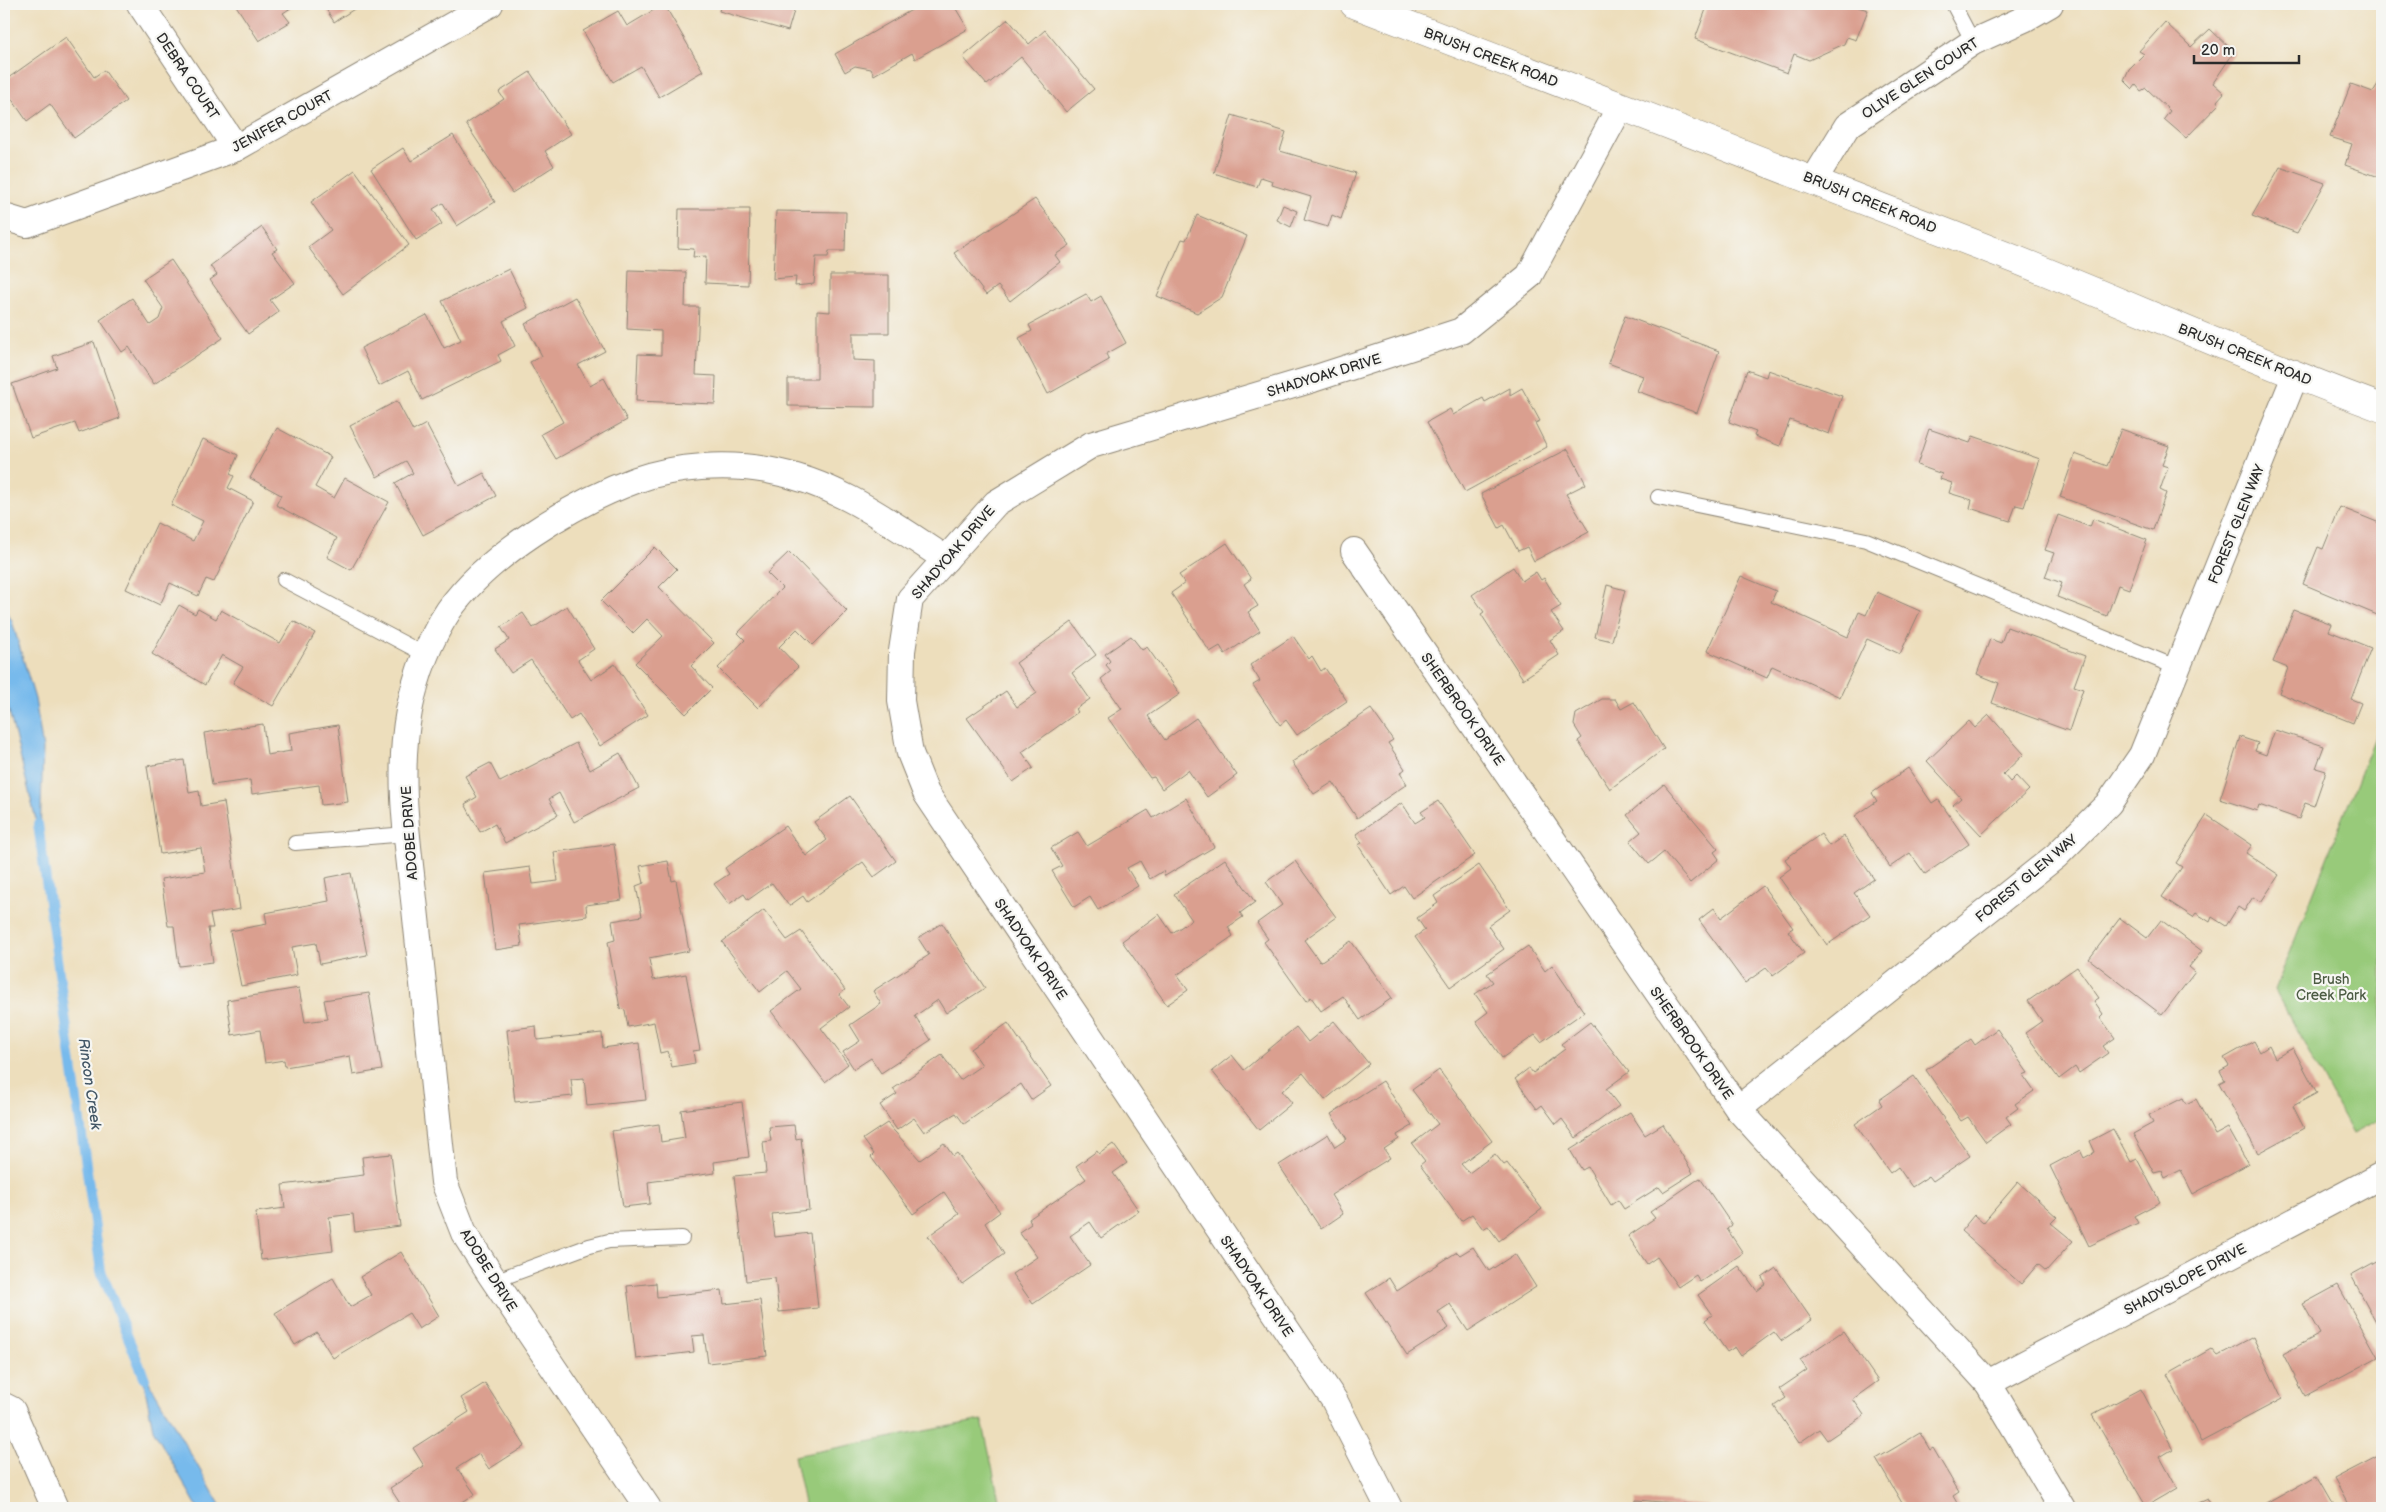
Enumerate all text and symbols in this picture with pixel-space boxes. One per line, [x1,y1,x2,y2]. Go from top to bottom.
street label: BRUSH CREEK ROAD [1421,24,1560,91]
street label: DEBRA COURT [152,30,223,123]
scale bar [2194,32,2298,64]
street label: OLIVE GLEN COURT [1859,34,1982,123]
text: 20 m [2201,41,2235,60]
street label: JENIFER COURT [229,87,336,156]
street label: BRUSH CREEK ROAD [1801,168,1939,237]
street label: BRUSH CREEK ROAD [2176,320,2314,389]
street label: SHADYOAK DRIVE [1265,350,1383,401]
street label: FOREST GLEN WAY [2205,461,2268,586]
street label: SHADYOAK DRIVE [908,502,999,603]
street label: SHERBROOK DRIVE [1417,650,1508,769]
street label: ADOBE DRIVE [398,785,421,881]
street label: FOREST GLEN WAY [1972,830,2081,926]
street label: SHADYOAK DRIVE [990,895,1071,1003]
park label: Brush Creek Park [2296,971,2366,1004]
street label: SHERBROOK DRIVE [1646,984,1737,1103]
water label: Rincon Creek [74,1037,105,1132]
street label: ADOBE DRIVE [456,1226,521,1315]
street label: SHADYOAK DRIVE [1216,1232,1297,1340]
street label: SHADYSLOPE DRIVE [2121,1240,2249,1319]

